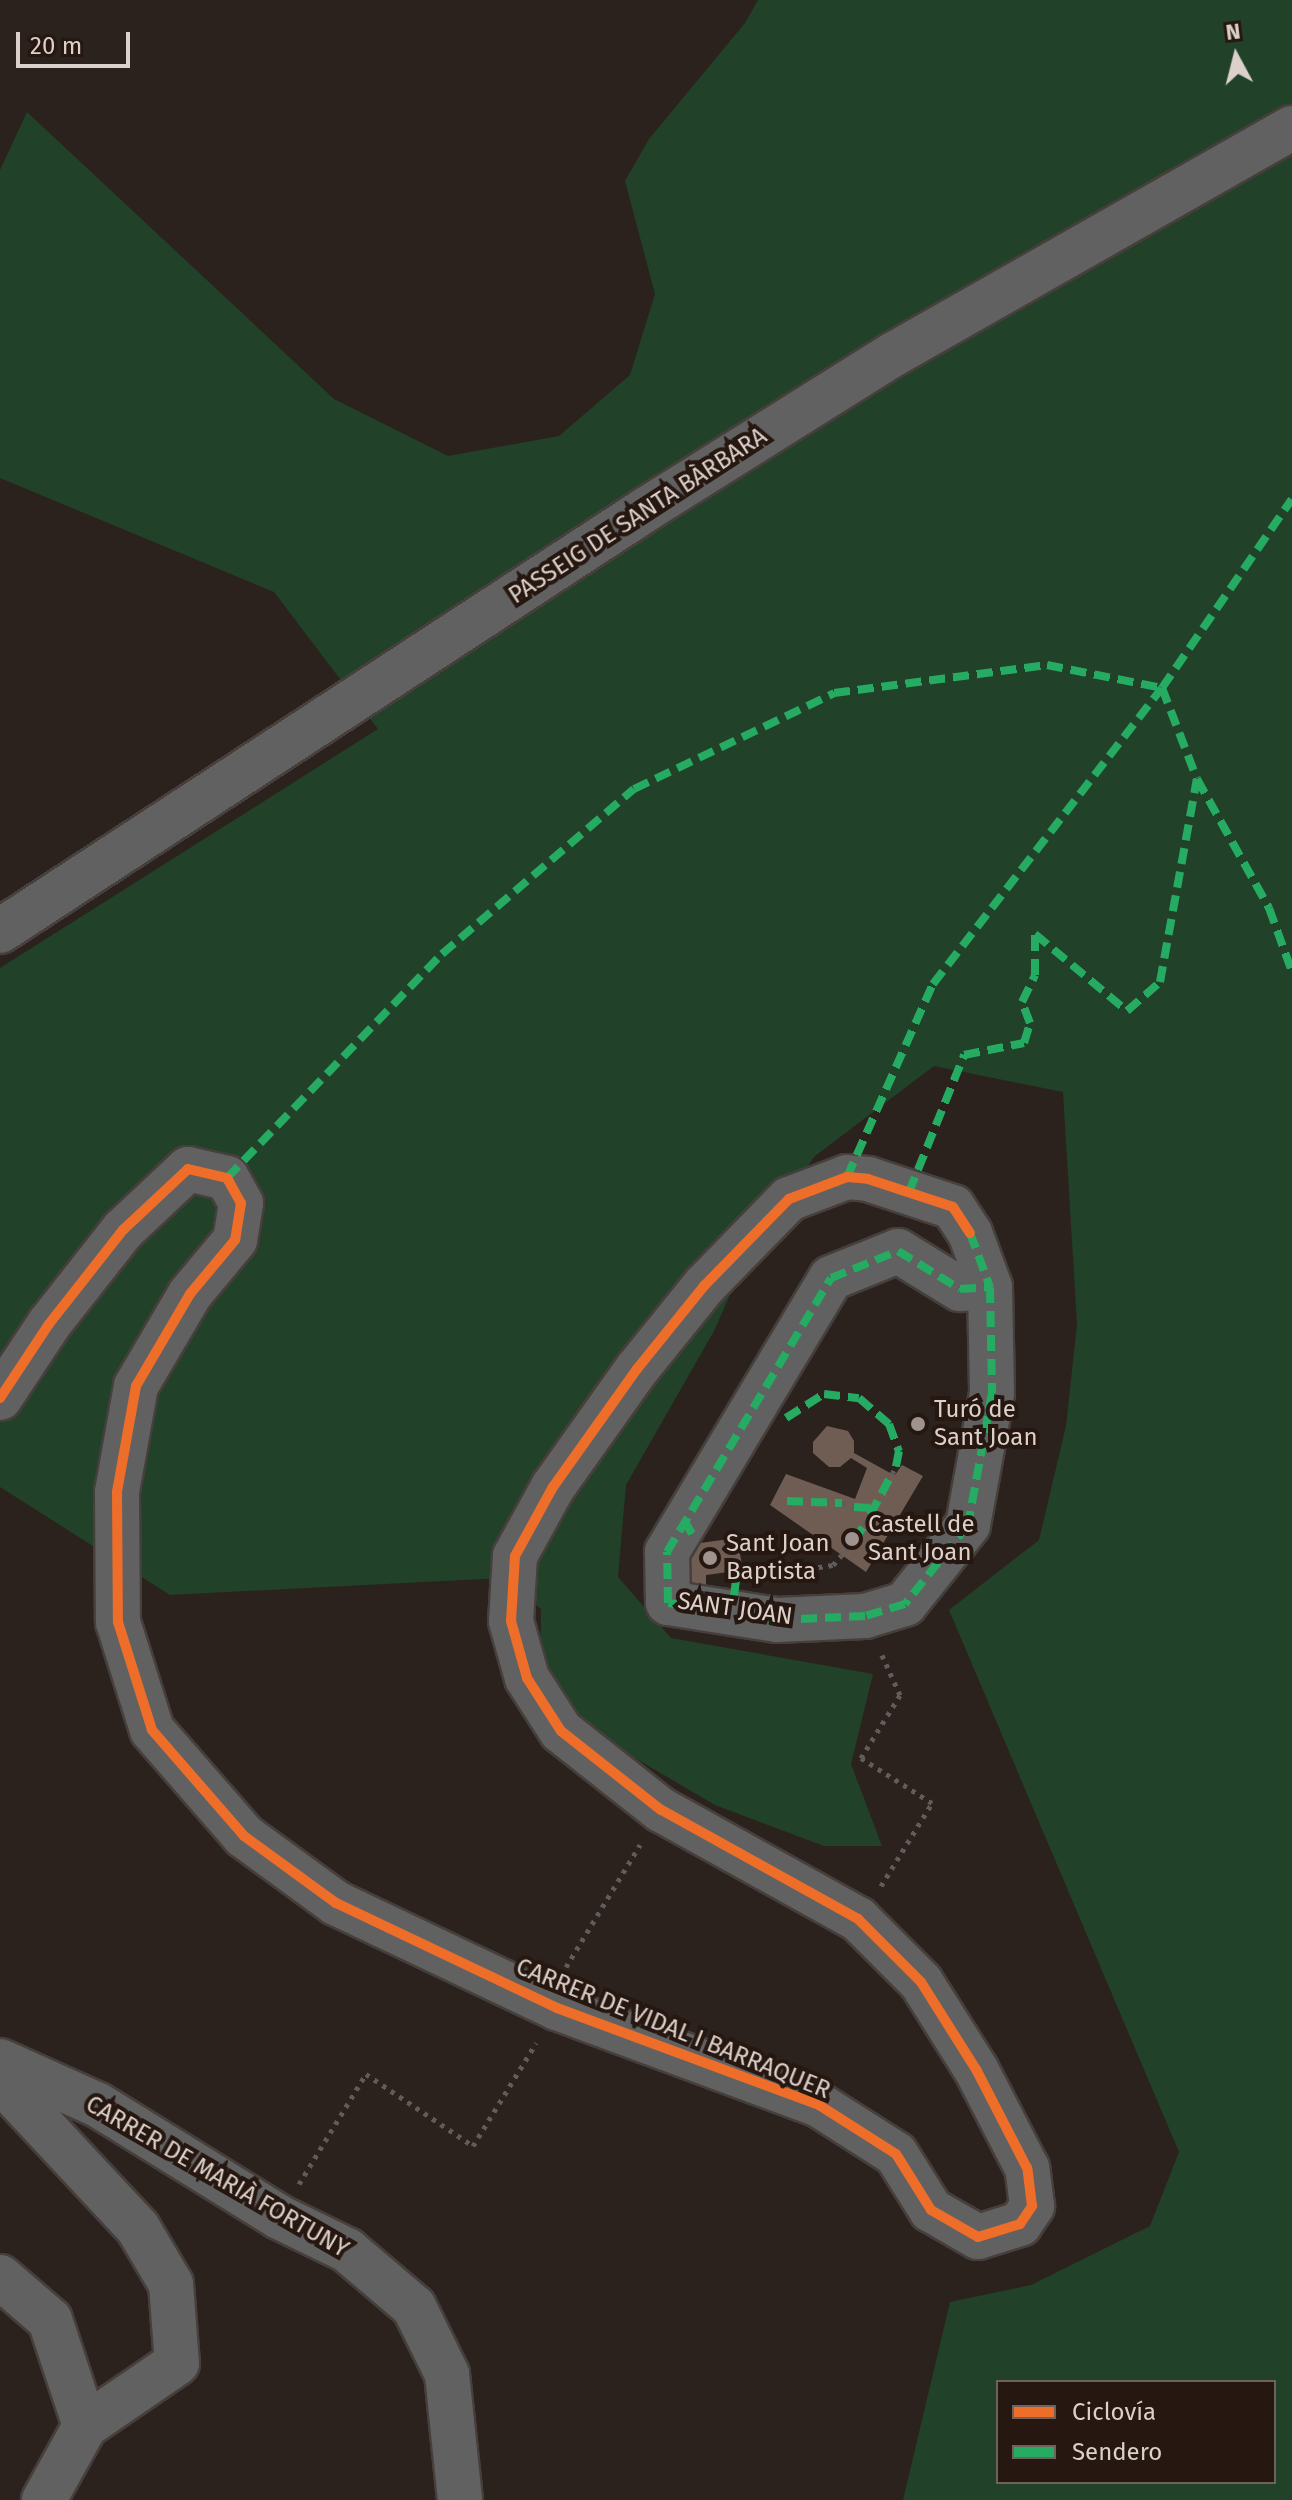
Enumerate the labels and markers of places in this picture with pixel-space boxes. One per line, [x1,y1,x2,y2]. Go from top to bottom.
place label: Turó de Sant Joan [934,1396,1037,1452]
marker: Turó de Sant Joan [909,1415,927,1433]
place label: Castell de Sant Joan [868,1511,974,1567]
place label: Sant Joan Baptista [726,1530,829,1586]
marker: Castell de Sant Joan [843,1530,861,1548]
marker: Sant Joan Baptista [701,1549,719,1567]

